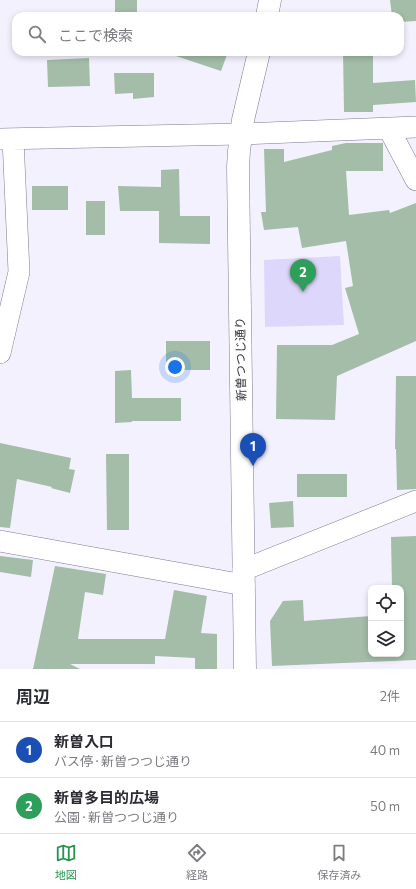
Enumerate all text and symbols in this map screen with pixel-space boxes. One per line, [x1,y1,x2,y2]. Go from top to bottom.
search box [12,12,404,56]
icon: search [26,23,48,45]
text: ここで検索 [58,26,133,44]
pin: 2 [290,259,316,292]
street label: 新曽つつじ通り [232,317,248,401]
your location [165,357,185,377]
pin: 1 [240,433,266,466]
map controls [368,585,404,657]
button: locate [368,585,404,621]
button: layers [368,621,404,657]
text: 周辺 [16,686,50,707]
text: 2件 [380,688,400,704]
text: 新曽入口 [54,732,114,750]
text: 1 [26,742,32,758]
text: 40 m [370,742,400,758]
text: バス停 · 新曽つつじ通り [54,753,192,769]
text: 新曽多目的広場 [54,788,159,806]
text: 2 [25,798,33,814]
text: 50 m [370,798,400,814]
text: 公園 · 新曽つつじ通り [54,809,179,825]
tab: 地図 [55,842,77,882]
tab: 経路 [186,842,208,882]
tab: 保存済み [317,842,361,882]

